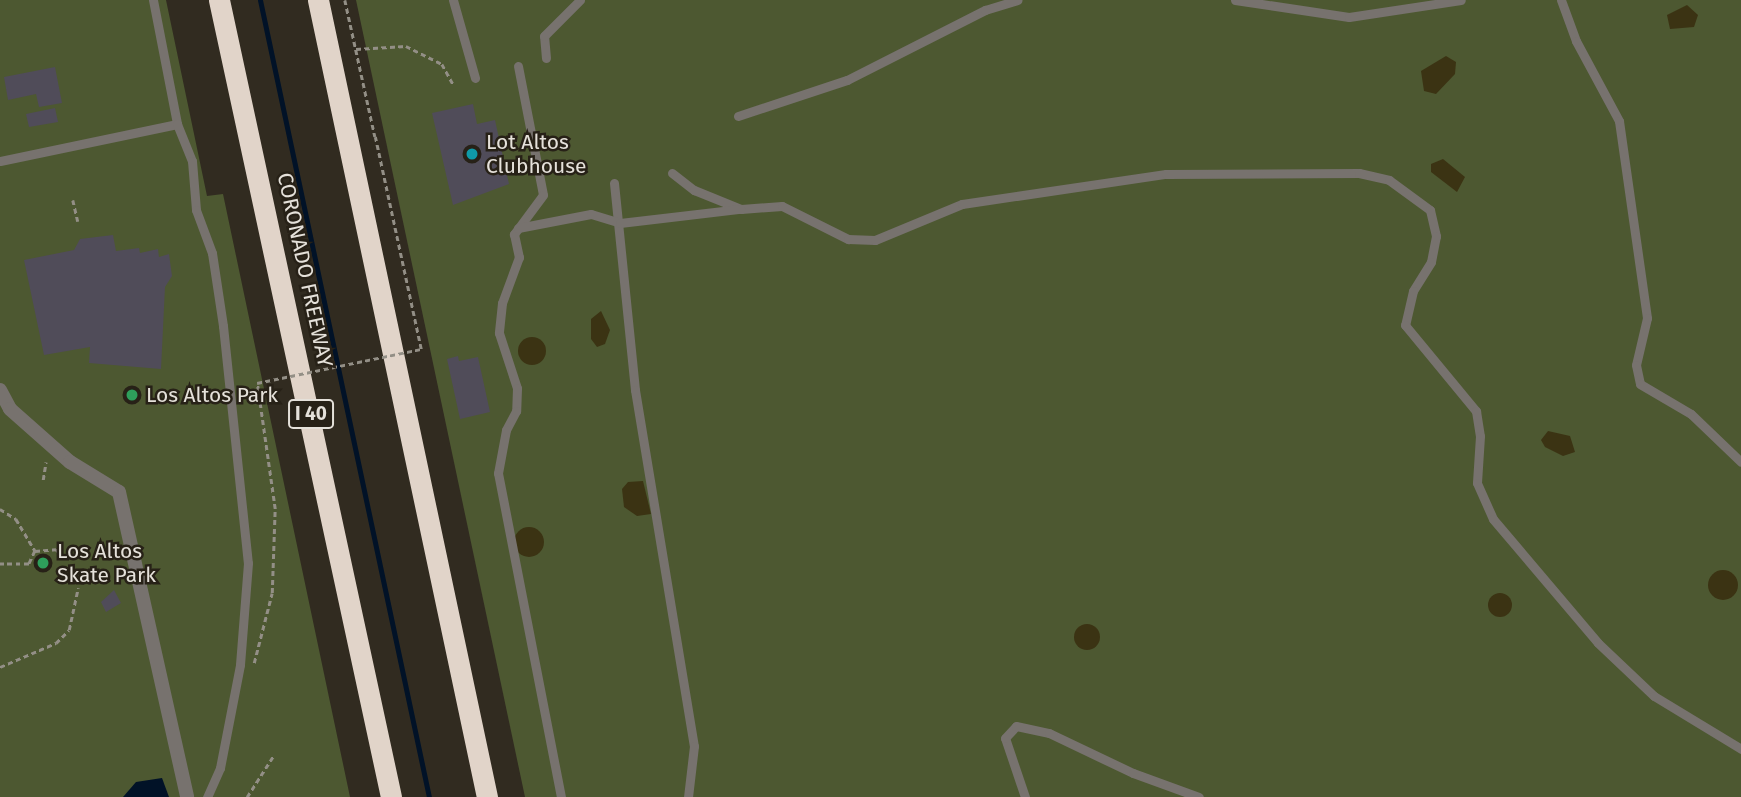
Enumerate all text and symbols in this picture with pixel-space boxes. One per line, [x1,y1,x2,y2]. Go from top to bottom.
place label: Lot Altos Clubhouse [486,129,586,179]
marker: Lot Altos Clubhouse [464,146,480,162]
street label: CORONADO FREEWAY [272,170,338,370]
place label: Los Altos Park [146,382,278,408]
marker: Los Altos Park [124,387,140,403]
road number: I 40 [286,398,336,430]
place label: Los Altos Skate Park [57,538,156,588]
marker: Los Altos Skate Park [35,555,51,571]

